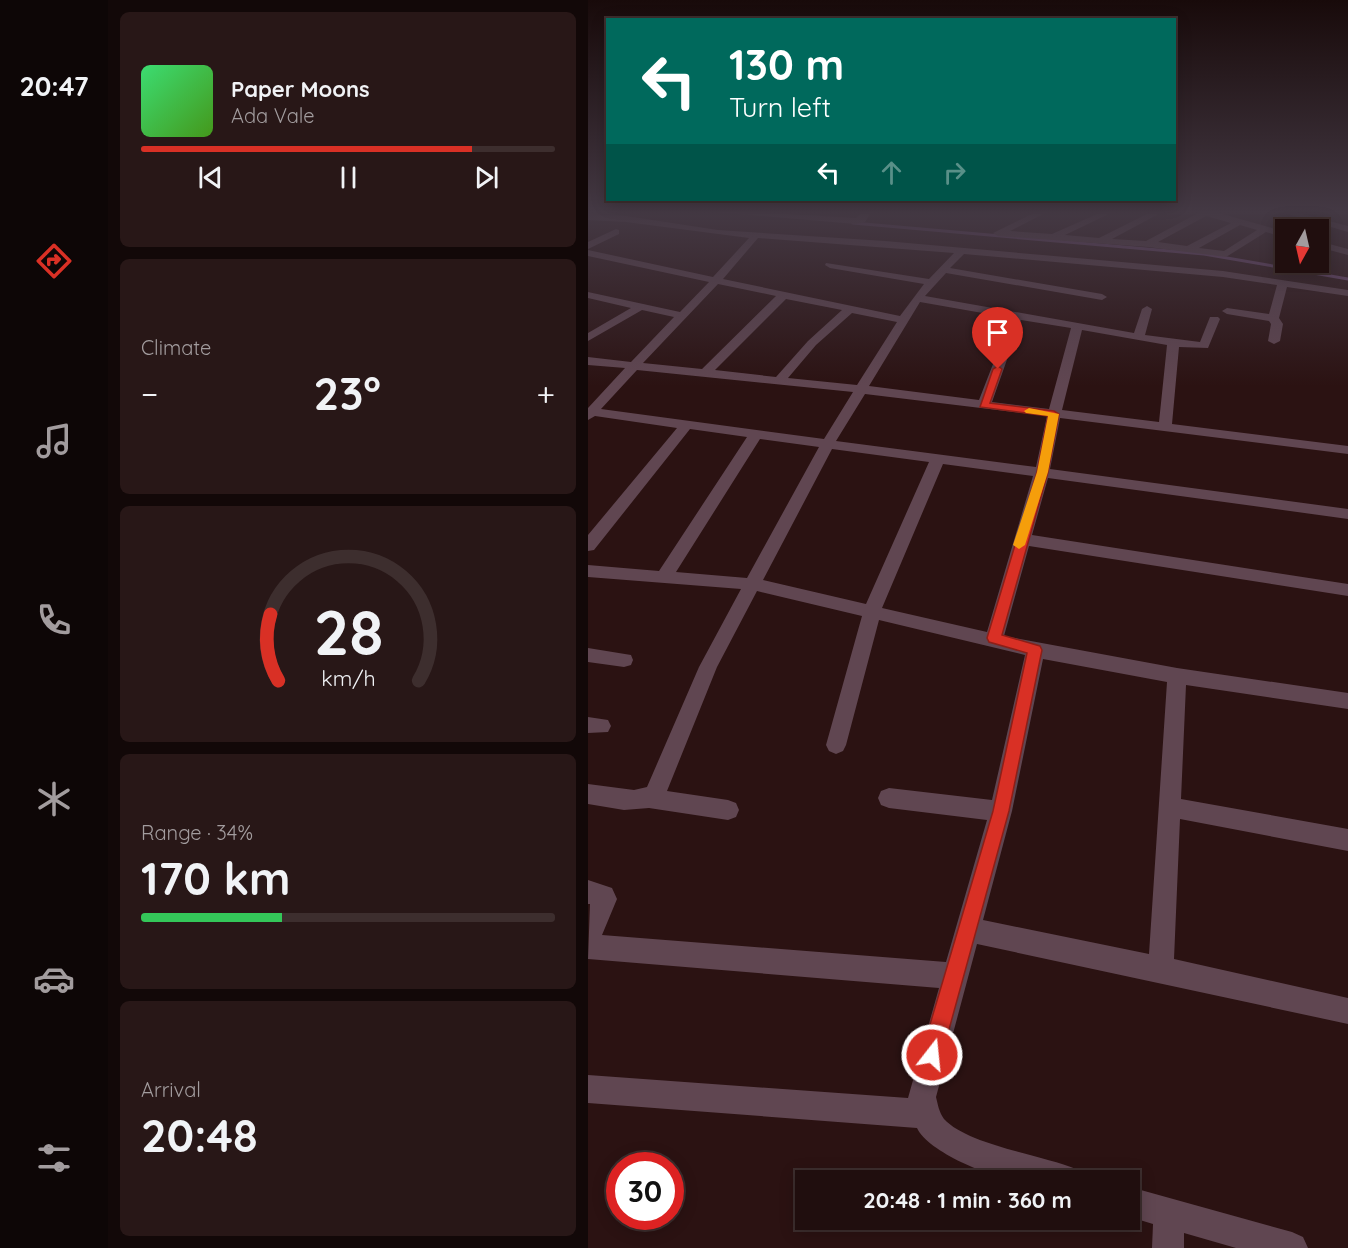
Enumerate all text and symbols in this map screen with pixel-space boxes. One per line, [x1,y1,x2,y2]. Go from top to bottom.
text: 130 m [729,38,844,91]
icon: left [630,42,708,120]
text: 20:47 [19,69,89,103]
text: Paper Moons [231,75,370,103]
text: Turn left [729,90,831,124]
text: Ada Vale [231,103,315,128]
icon: left [812,156,845,189]
icon: ahead [875,156,908,189]
icon: right [938,156,971,189]
icon: previous [194,161,227,194]
icon: pause [332,161,365,194]
icon: next [470,161,503,194]
north arrow [1275,219,1329,273]
map controls [1275,219,1329,273]
icon: directions [33,240,75,282]
pin [972,307,1023,369]
icon: arrive [981,316,1014,349]
text: Climate [141,335,211,360]
text: 23° [314,365,381,421]
text: − [141,373,158,414]
text: + [536,373,555,414]
icon: music [33,420,75,462]
text: 28 [313,593,383,671]
icon: phone [33,599,75,641]
text: km/h [321,665,375,691]
icon: climate [33,778,75,820]
text: Range · 34% [141,820,253,845]
text: 170 km [141,850,291,906]
icon: car [33,958,75,1000]
position arrow [900,1023,964,1087]
text: Arrival [141,1077,201,1102]
text: 20:48 [141,1107,258,1163]
icon: filters [33,1137,75,1179]
speed limit sign: 30 [606,1152,684,1230]
text: 20:48 · 1 min · 360 m [863,1186,1072,1214]

